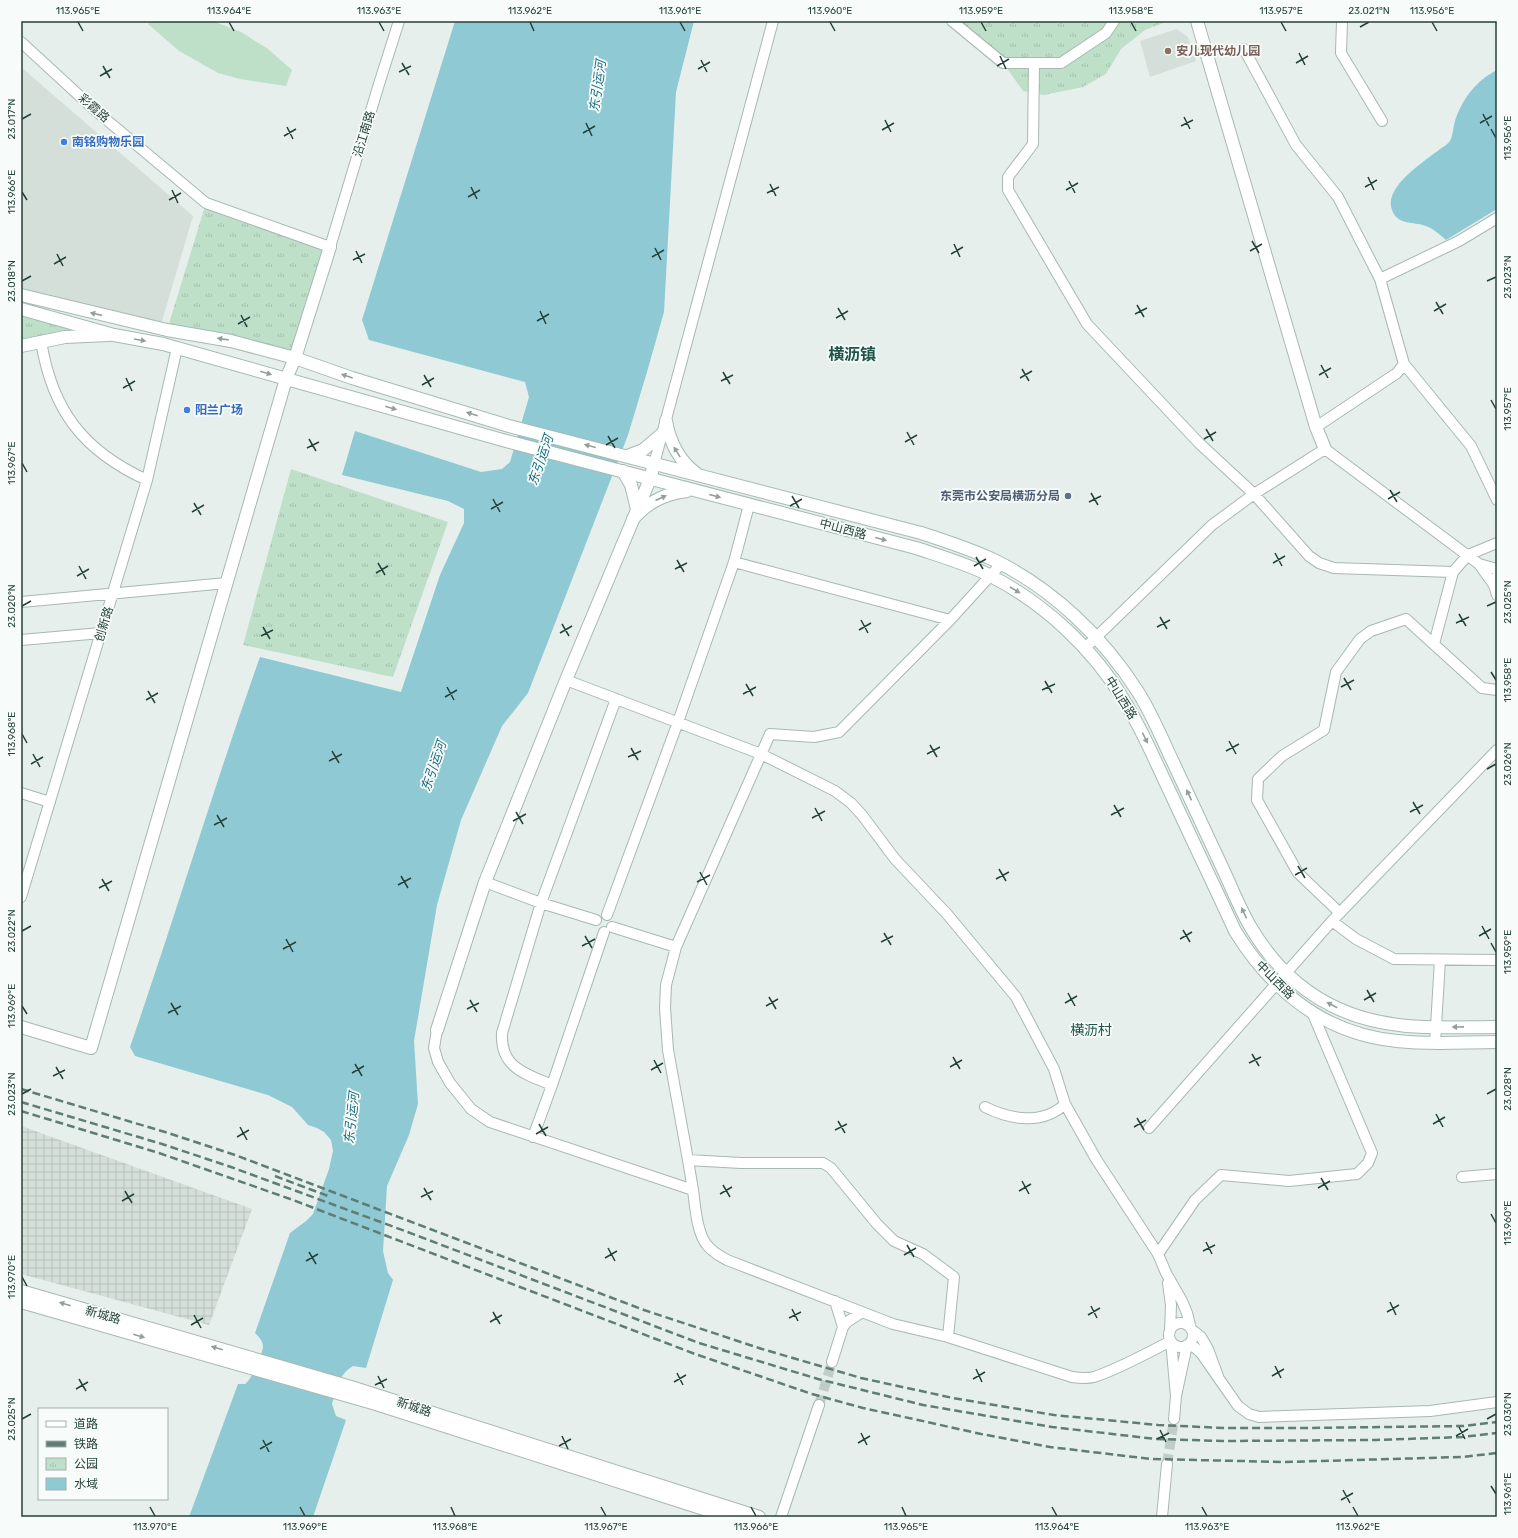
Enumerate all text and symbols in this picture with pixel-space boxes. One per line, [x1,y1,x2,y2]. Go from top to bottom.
text: 113.965°E [56,5,100,17]
text: 113.964°E [207,5,251,17]
text: 113.963°E [357,5,401,17]
text: 113.962°E [508,5,552,17]
text: 113.961°E [659,5,701,17]
text: 113.960°E [808,5,852,17]
text: 113.959°E [959,5,1003,17]
text: 113.958°E [1109,5,1153,17]
text: 113.957°E [1259,5,1303,17]
text: 23.021°N [1348,5,1390,17]
text: 113.956°E [1410,5,1454,17]
place label: 安儿现代幼儿园 [1176,44,1260,58]
marker: 安儿现代幼儿园 [1163,46,1173,56]
water label: 东引运河 [586,56,609,113]
street label: 彩霞路 [76,91,112,125]
text: 23.017°N [6,99,18,139]
street label: 沿江南路 [350,109,378,159]
text: 113.956°E [1502,116,1514,160]
place label: 南铭购物乐园 [72,135,144,149]
marker: 南铭购物乐园 [59,137,69,147]
text: 113.966°E [6,170,18,214]
text: 23.023°N [1502,255,1514,299]
text: 23.018°N [6,260,18,302]
one-way arrow [89,310,102,316]
one-way arrow [217,336,229,342]
one-way arrow [134,337,146,343]
district label: 横沥镇 [828,345,876,364]
one-way arrow [260,370,272,376]
one-way arrow [341,373,353,379]
text: 113.957°E [1502,387,1514,431]
place label: 阳兰广场 [195,403,243,417]
marker: 阳兰广场 [182,405,192,415]
one-way arrow [385,405,397,411]
one-way arrow [466,411,478,417]
water label: 东引运河 [525,430,557,487]
text: 113.967°E [6,441,18,485]
one-way arrow [583,443,596,449]
one-way arrow [673,447,681,457]
place label: 东莞市公安局横沥分局 [940,489,1060,503]
marker: 东莞市公安局横沥分局 [1063,491,1073,501]
one-way arrow [708,493,721,499]
one-way arrow [655,494,667,500]
street label: 中山西路 [818,516,868,542]
one-way arrow [875,536,887,542]
text: 23.025°N [1502,580,1514,624]
text: 23.020°N [6,584,18,628]
one-way arrow [1009,587,1021,594]
street label: 创新路 [92,605,116,643]
text: 113.958°E [1502,658,1514,702]
street label: 中山西路 [1102,674,1140,722]
text: 113.968°E [6,712,18,756]
one-way arrow [1142,733,1148,744]
water label: 东引运河 [418,736,450,793]
text: 23.026°N [1502,742,1514,786]
one-way arrow [1186,790,1192,801]
one-way arrow [1241,907,1247,918]
text: 23.022°N [6,909,18,953]
text: 113.959°E [1502,930,1514,974]
street label: 中山西路 [1253,958,1297,1002]
text: 113.969°E [6,984,18,1028]
one-way arrow [1326,1002,1337,1009]
district label: 横沥村 [1070,1022,1112,1039]
one-way arrow [1451,1024,1464,1030]
text: 23.028°N [1502,1067,1514,1111]
text: 23.023°N [6,1072,18,1116]
water label: 东引运河 [341,1088,362,1145]
text: 113.960°E [1502,1201,1514,1245]
text: 113.970°E [6,1255,18,1299]
one-way arrow [59,1301,71,1307]
street label: 新城路 [84,1303,122,1327]
one-way arrow [133,1333,145,1339]
one-way arrow [210,1344,223,1350]
text: 23.030°N [1502,1392,1514,1436]
street label: 新城路 [395,1395,433,1419]
text: 23.025°N [6,1397,18,1441]
legend [38,1408,168,1500]
text: 道路 [74,1417,98,1431]
text: 铁路 [74,1437,98,1451]
text: 公园 [74,1457,98,1471]
text: 113.961°E [1502,1473,1514,1515]
text: 水域 [74,1477,98,1491]
text: 113.970°E [133,1521,177,1533]
text: 113.969°E [283,1521,327,1533]
text: 113.968°E [433,1521,477,1533]
text: 113.967°E [584,1521,628,1533]
text: 113.966°E [734,1521,778,1533]
text: 113.965°E [884,1521,928,1533]
text: 113.964°E [1035,1521,1079,1533]
text: 113.963°E [1185,1521,1229,1533]
text: 113.962°E [1336,1521,1380,1533]

